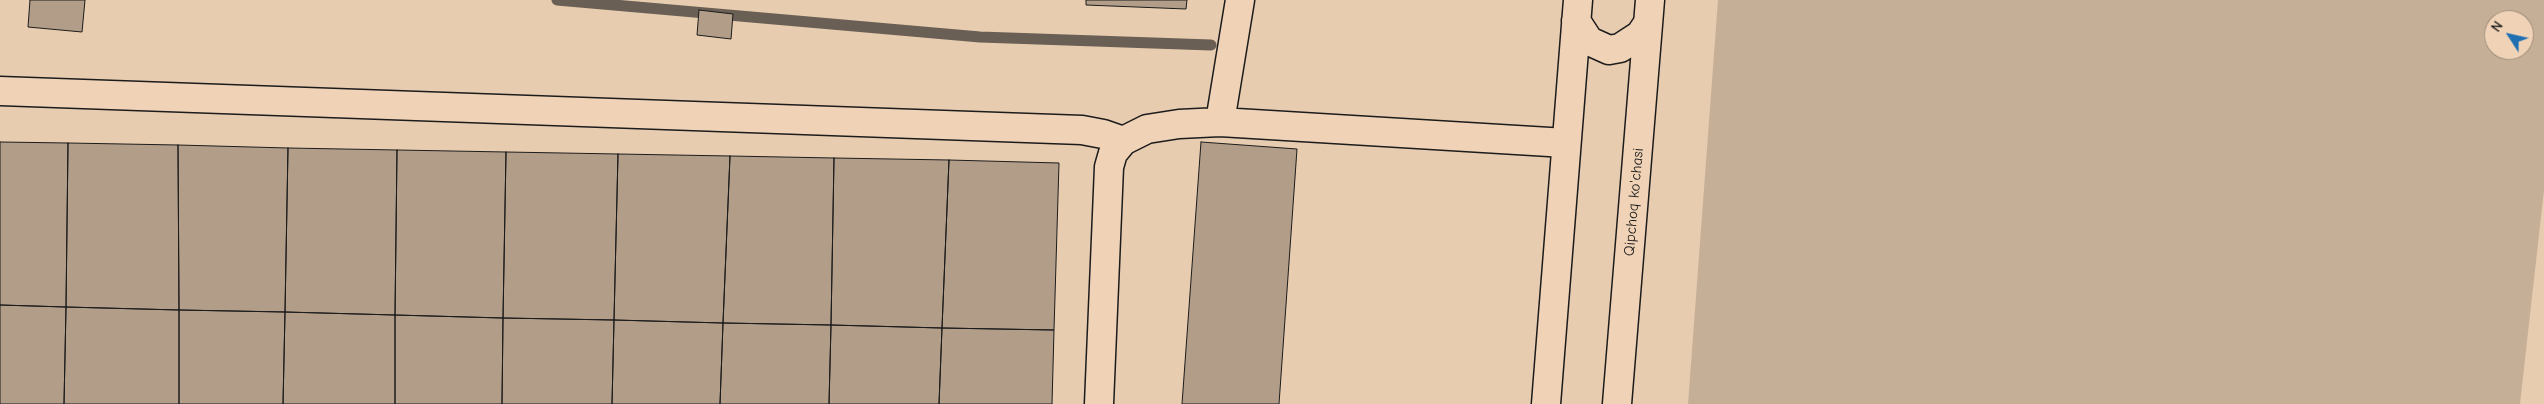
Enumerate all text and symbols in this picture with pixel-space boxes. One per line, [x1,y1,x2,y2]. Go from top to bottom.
north arrow [2484,10,2534,60]
text: N [2488,18,2507,35]
street label: Qipchoq ko'chasi [1620,147,1648,257]

